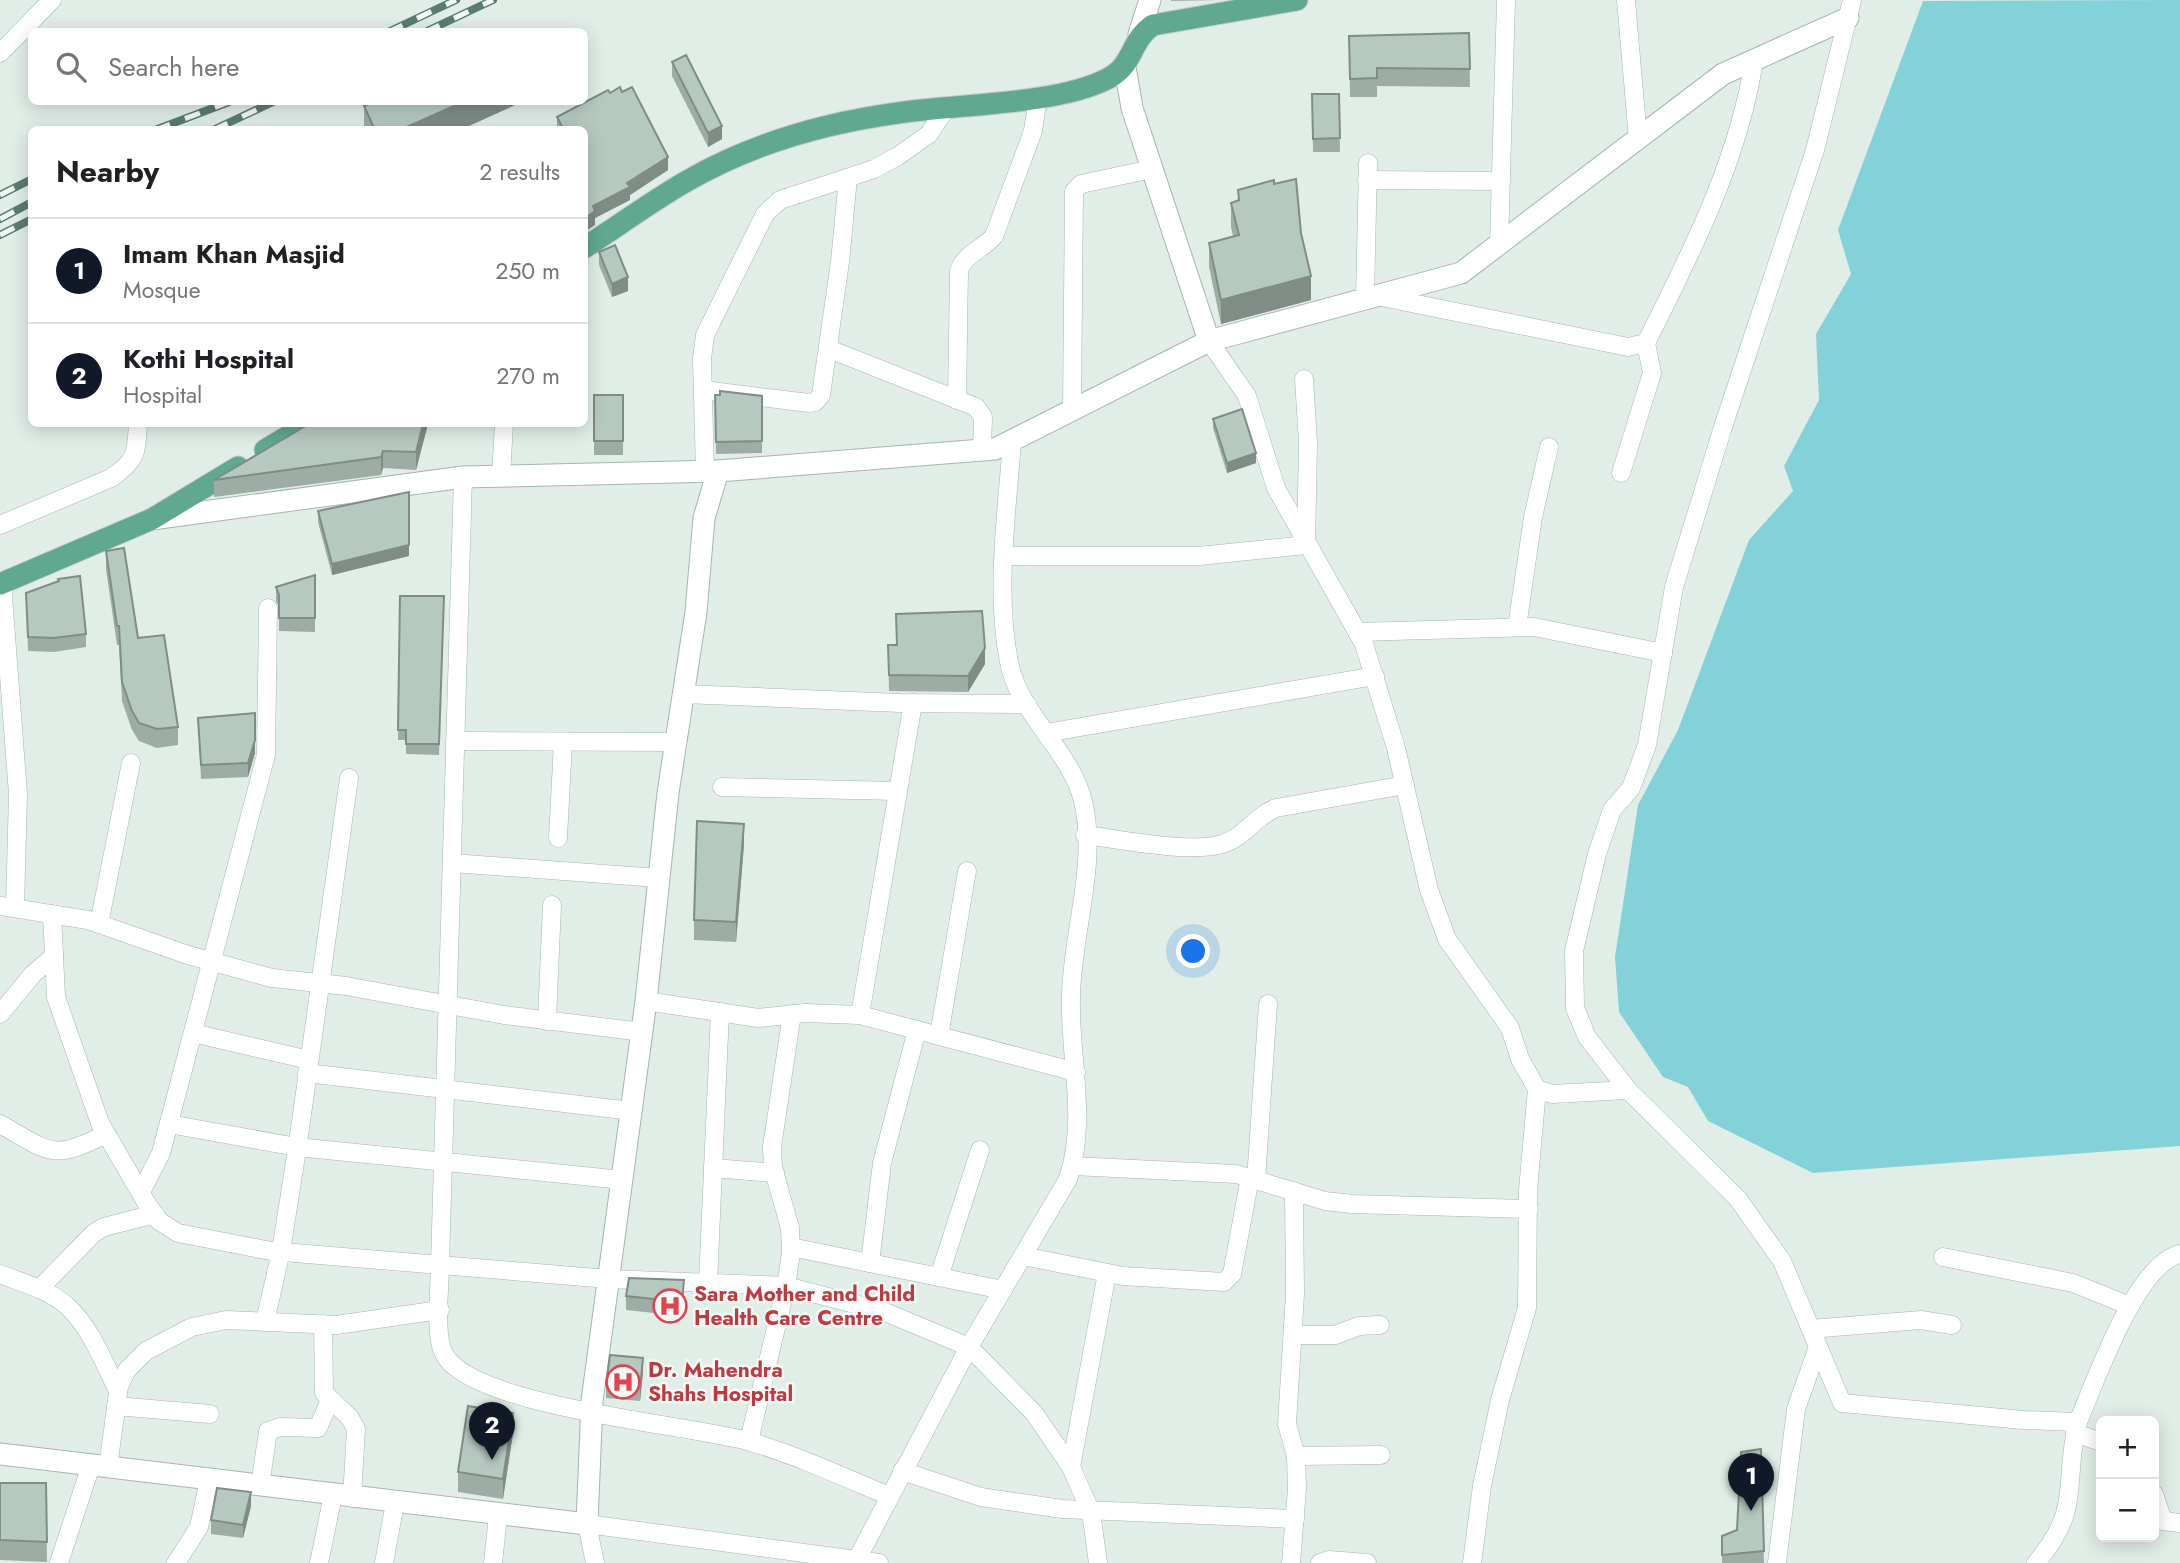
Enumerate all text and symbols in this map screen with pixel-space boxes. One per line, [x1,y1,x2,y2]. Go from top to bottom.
search box [28,28,588,105]
icon: search [52,48,90,86]
text: Search here [108,48,240,86]
text: Nearby [56,150,159,193]
text: 2 results [479,155,560,189]
text: Imam Khan Masjid [123,235,345,273]
text: 1 [73,254,85,288]
text: 250 m [495,254,560,288]
text: Mosque [123,273,201,307]
text: Kothi Hospital [123,340,294,378]
text: 2 [71,359,87,393]
text: 270 m [496,359,560,393]
text: Hospital [123,378,202,412]
your location [1176,934,1210,968]
place label: Sara Mother and Child Health Care Centre [694,1279,915,1333]
hospital icon: Sara Mother and Child Health Care Centre [651,1287,689,1325]
place label: Dr. Mahendra Shahs Hospital [648,1355,793,1409]
hospital icon: Dr. Mahendra Shahs Hospital [604,1363,642,1401]
pin: 2 [469,1402,515,1460]
map controls [2096,1416,2159,1542]
button: + [2096,1416,2159,1479]
pin: 1 [1728,1453,1774,1511]
button: − [2096,1479,2159,1542]

